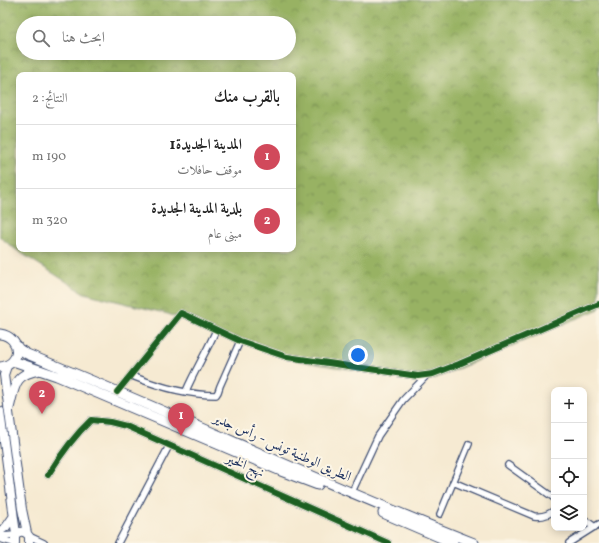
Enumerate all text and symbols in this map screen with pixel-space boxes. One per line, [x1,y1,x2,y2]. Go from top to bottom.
search box [16,16,296,60]
icon: search [30,27,52,49]
text: ابحث هنا [62,28,105,49]
text: بالقرب منك [214,86,280,109]
text: النتائج: 2 [32,90,67,108]
text: المدينة الجديدة1 [170,135,242,156]
text: 190 m [32,148,66,166]
text: 1 [264,148,270,166]
text: موقف حافلات [177,162,242,180]
text: بلدية المدينة الجديدة [151,199,242,220]
text: 320 m [32,212,67,230]
text: 2 [264,212,270,230]
text: مبنى عام [208,226,242,244]
your location [348,345,368,365]
pin: 2 [29,381,55,414]
map controls [551,387,587,531]
button: + [551,387,587,423]
pin: 1 [168,403,194,436]
street label: الطريق الوطنية تونس - رأس جدير [208,406,355,487]
button: − [551,423,587,459]
street label: نهج الخير [220,448,267,485]
button: locate [551,459,587,495]
button: layers [551,495,587,531]

